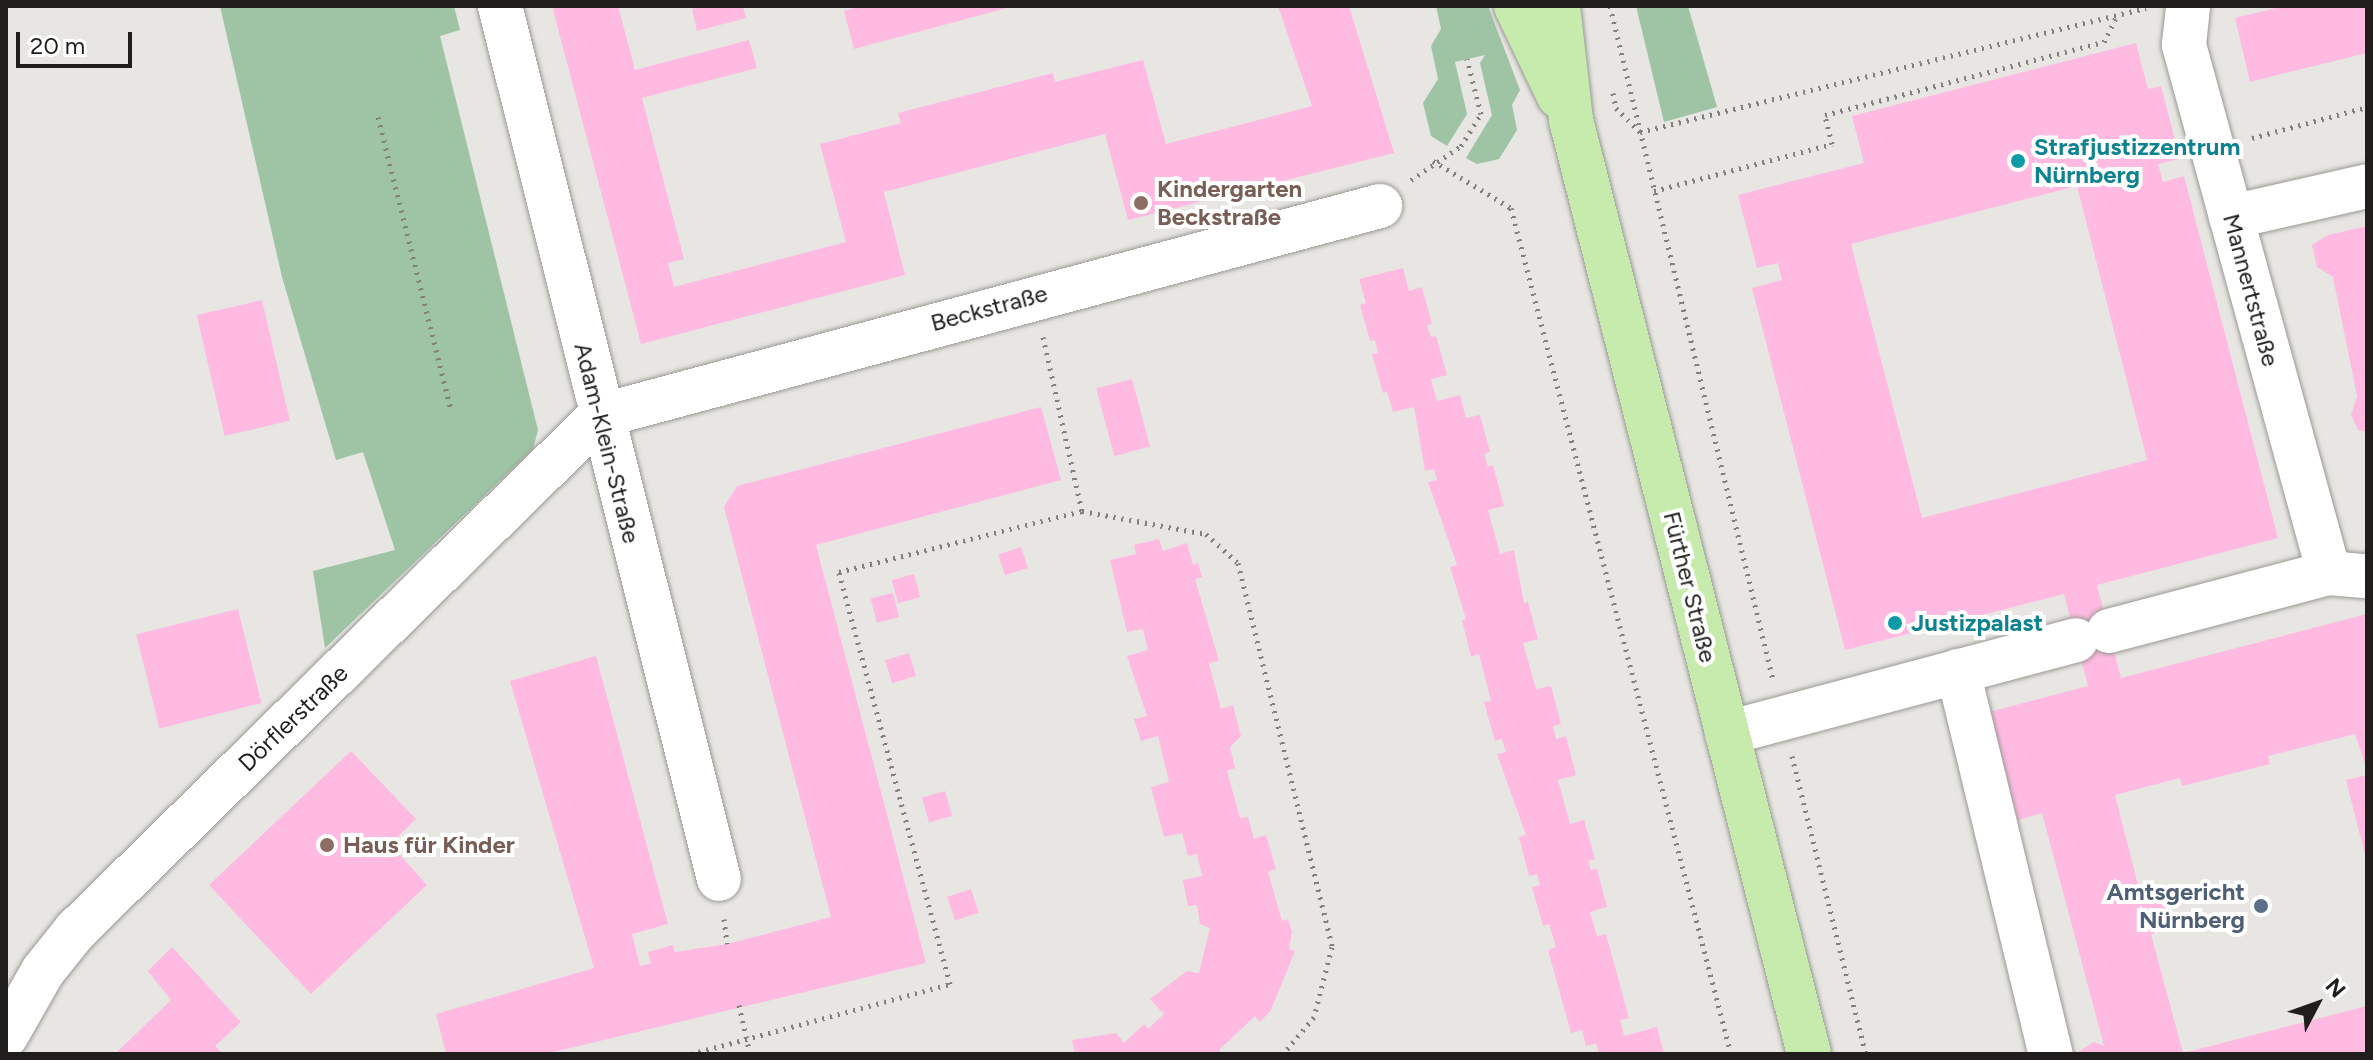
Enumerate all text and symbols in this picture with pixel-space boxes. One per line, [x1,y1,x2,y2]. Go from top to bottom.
scale bar [20,16,136,66]
text: 20 m [30,31,85,60]
place label: Strafjustizzentrum Nürnberg [2034,133,2240,189]
marker: Strafjustizzentrum Nürnberg [2009,152,2027,170]
place label: Kindergarten Beckstraße [1157,175,1302,231]
marker: Kindergarten Beckstraße [1132,194,1150,212]
street label: Mannertstraße [2217,211,2285,369]
street label: Beckstraße [927,279,1051,337]
street label: Adam-Klein-Straße [568,340,646,546]
street label: Fürther Straße [1657,508,1723,666]
place label: Justizpalast [1911,609,2043,637]
marker: Justizpalast [1886,614,1904,632]
street label: Dörflerstraße [232,659,354,777]
place label: Haus für Kinder [343,831,515,859]
marker: Haus für Kinder [318,836,336,854]
place label: Amtsgericht Nürnberg [2107,878,2245,934]
marker: Amtsgericht Nürnberg [2252,897,2270,915]
north arrow [2277,964,2357,1044]
text: N [2320,973,2351,1003]

